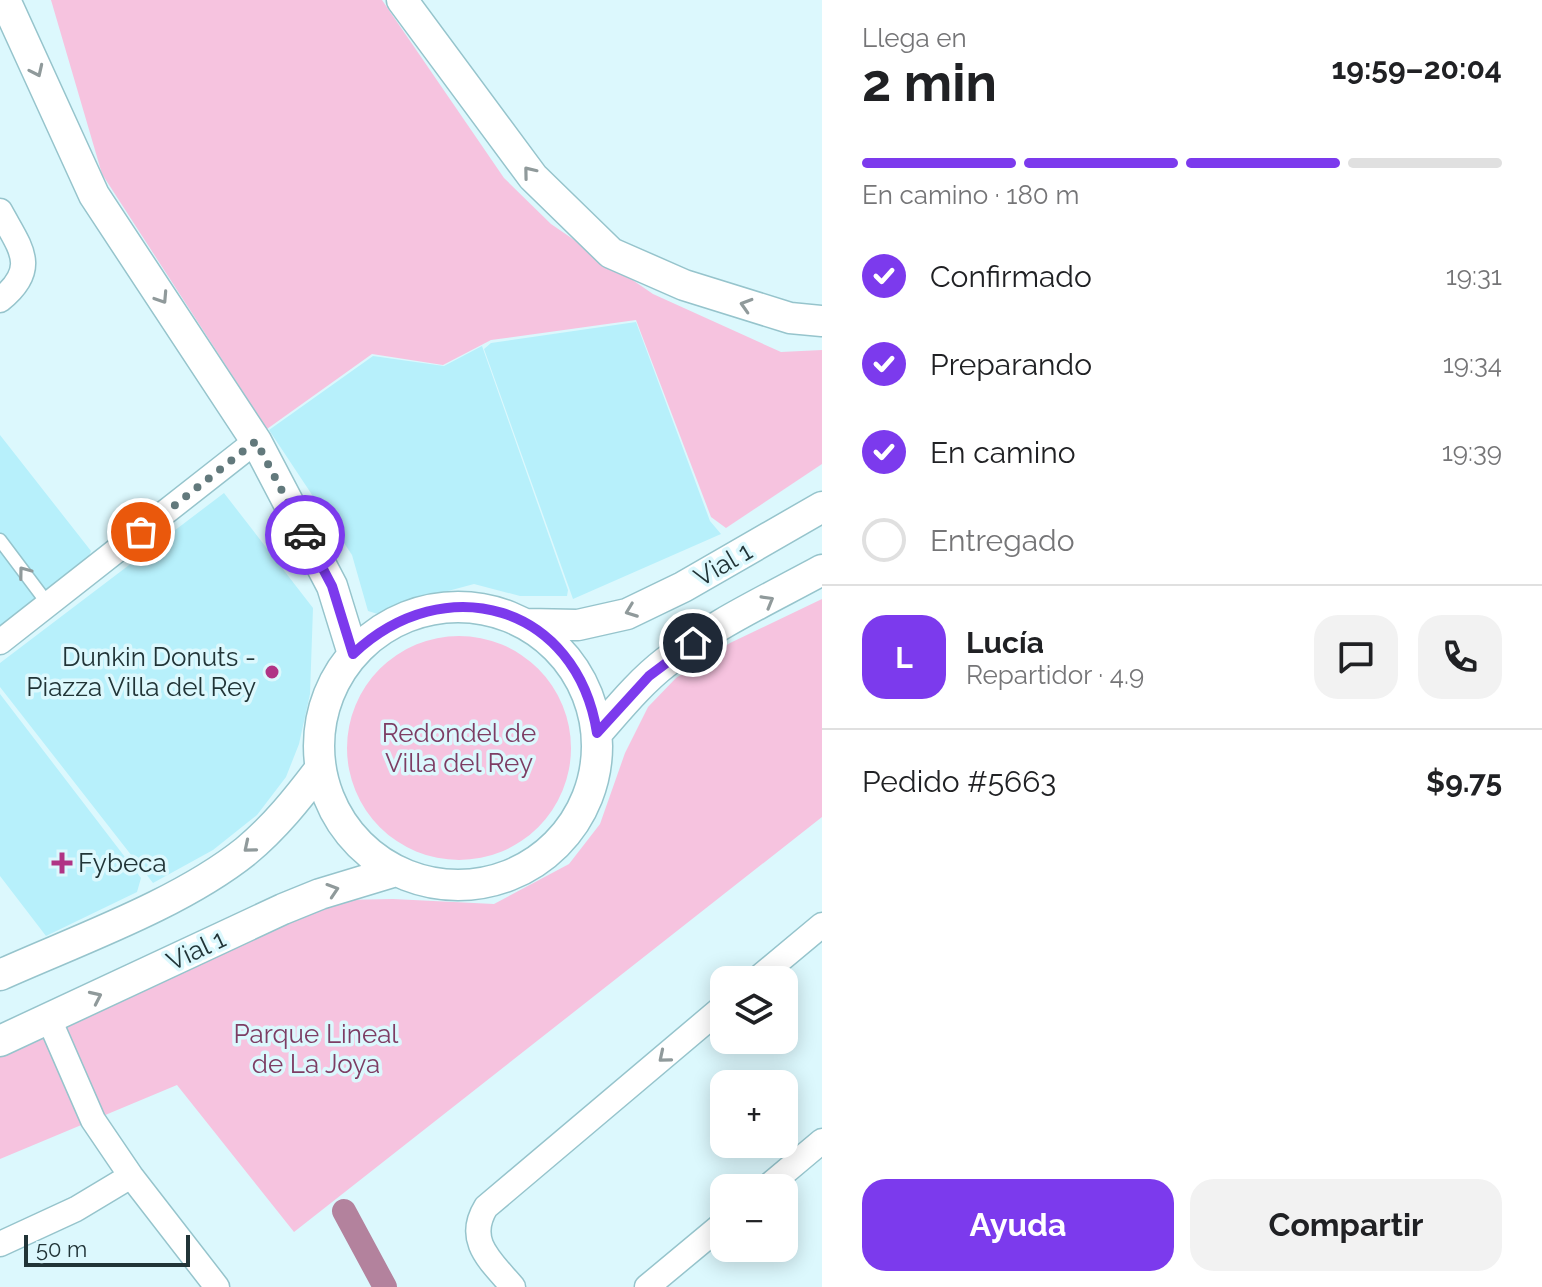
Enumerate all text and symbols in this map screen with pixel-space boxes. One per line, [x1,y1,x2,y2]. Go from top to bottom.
text: Llega en [862,23,967,53]
text: 19:59–20:04 [1331,51,1502,86]
text: 2 min [862,52,997,113]
one-way arrow [28,63,44,77]
one-way arrow [525,166,539,181]
text: En camino · 180 m [862,180,1079,210]
icon: check [862,254,906,298]
text: Confirmado [930,259,1092,294]
text: 19:31 [1446,261,1502,291]
one-way arrow [153,289,168,304]
one-way arrow [740,298,754,314]
icon: check [862,342,906,386]
text: Preparando [930,347,1092,382]
text: 19:34 [1443,349,1502,379]
icon: check [862,430,906,474]
text: En camino [930,435,1076,470]
text: 19:39 [1442,437,1502,467]
courier [265,495,345,575]
pin [107,498,175,566]
icon: bag [119,510,163,554]
icon: car [283,513,327,557]
text: Entregado [930,523,1075,558]
street label: Vial 1 [689,536,757,592]
one-way arrow [20,567,34,581]
one-way arrow [759,595,774,610]
one-way arrow [625,601,639,618]
pin [659,609,727,677]
button: chat [1314,615,1398,699]
button: phone [1418,615,1502,699]
icon: home [671,621,715,665]
text: Lucía [966,625,1044,660]
text: L [895,640,913,675]
place label: Dunkin Donuts - Piazza Villa del Rey [26,642,256,702]
text: Repartidor · 4.9 [966,660,1144,690]
marker: Dunkin Donuts - Piazza Villa del Rey [263,663,281,681]
park label: Redondel de Villa del Rey [382,718,536,778]
text: Pedido #5663 [862,764,1056,799]
text: $9.75 [1426,764,1502,799]
one-way arrow [244,837,258,852]
place label: Fybeca [78,848,167,878]
marker: Fybeca [53,854,71,872]
one-way arrow [325,883,339,899]
street label: Vial 1 [162,923,230,977]
map controls [710,966,798,1262]
button: layers [710,966,798,1054]
one-way arrow [88,991,103,1007]
park label: Parque Lineal de La Joya [234,1019,399,1079]
one-way arrow [659,1047,673,1062]
button: + [710,1070,798,1158]
button: − [710,1174,798,1262]
button: Ayuda [862,1179,1174,1271]
button: Compartir [1190,1179,1502,1271]
scale bar [24,1231,190,1267]
text: 50 m [36,1236,87,1262]

